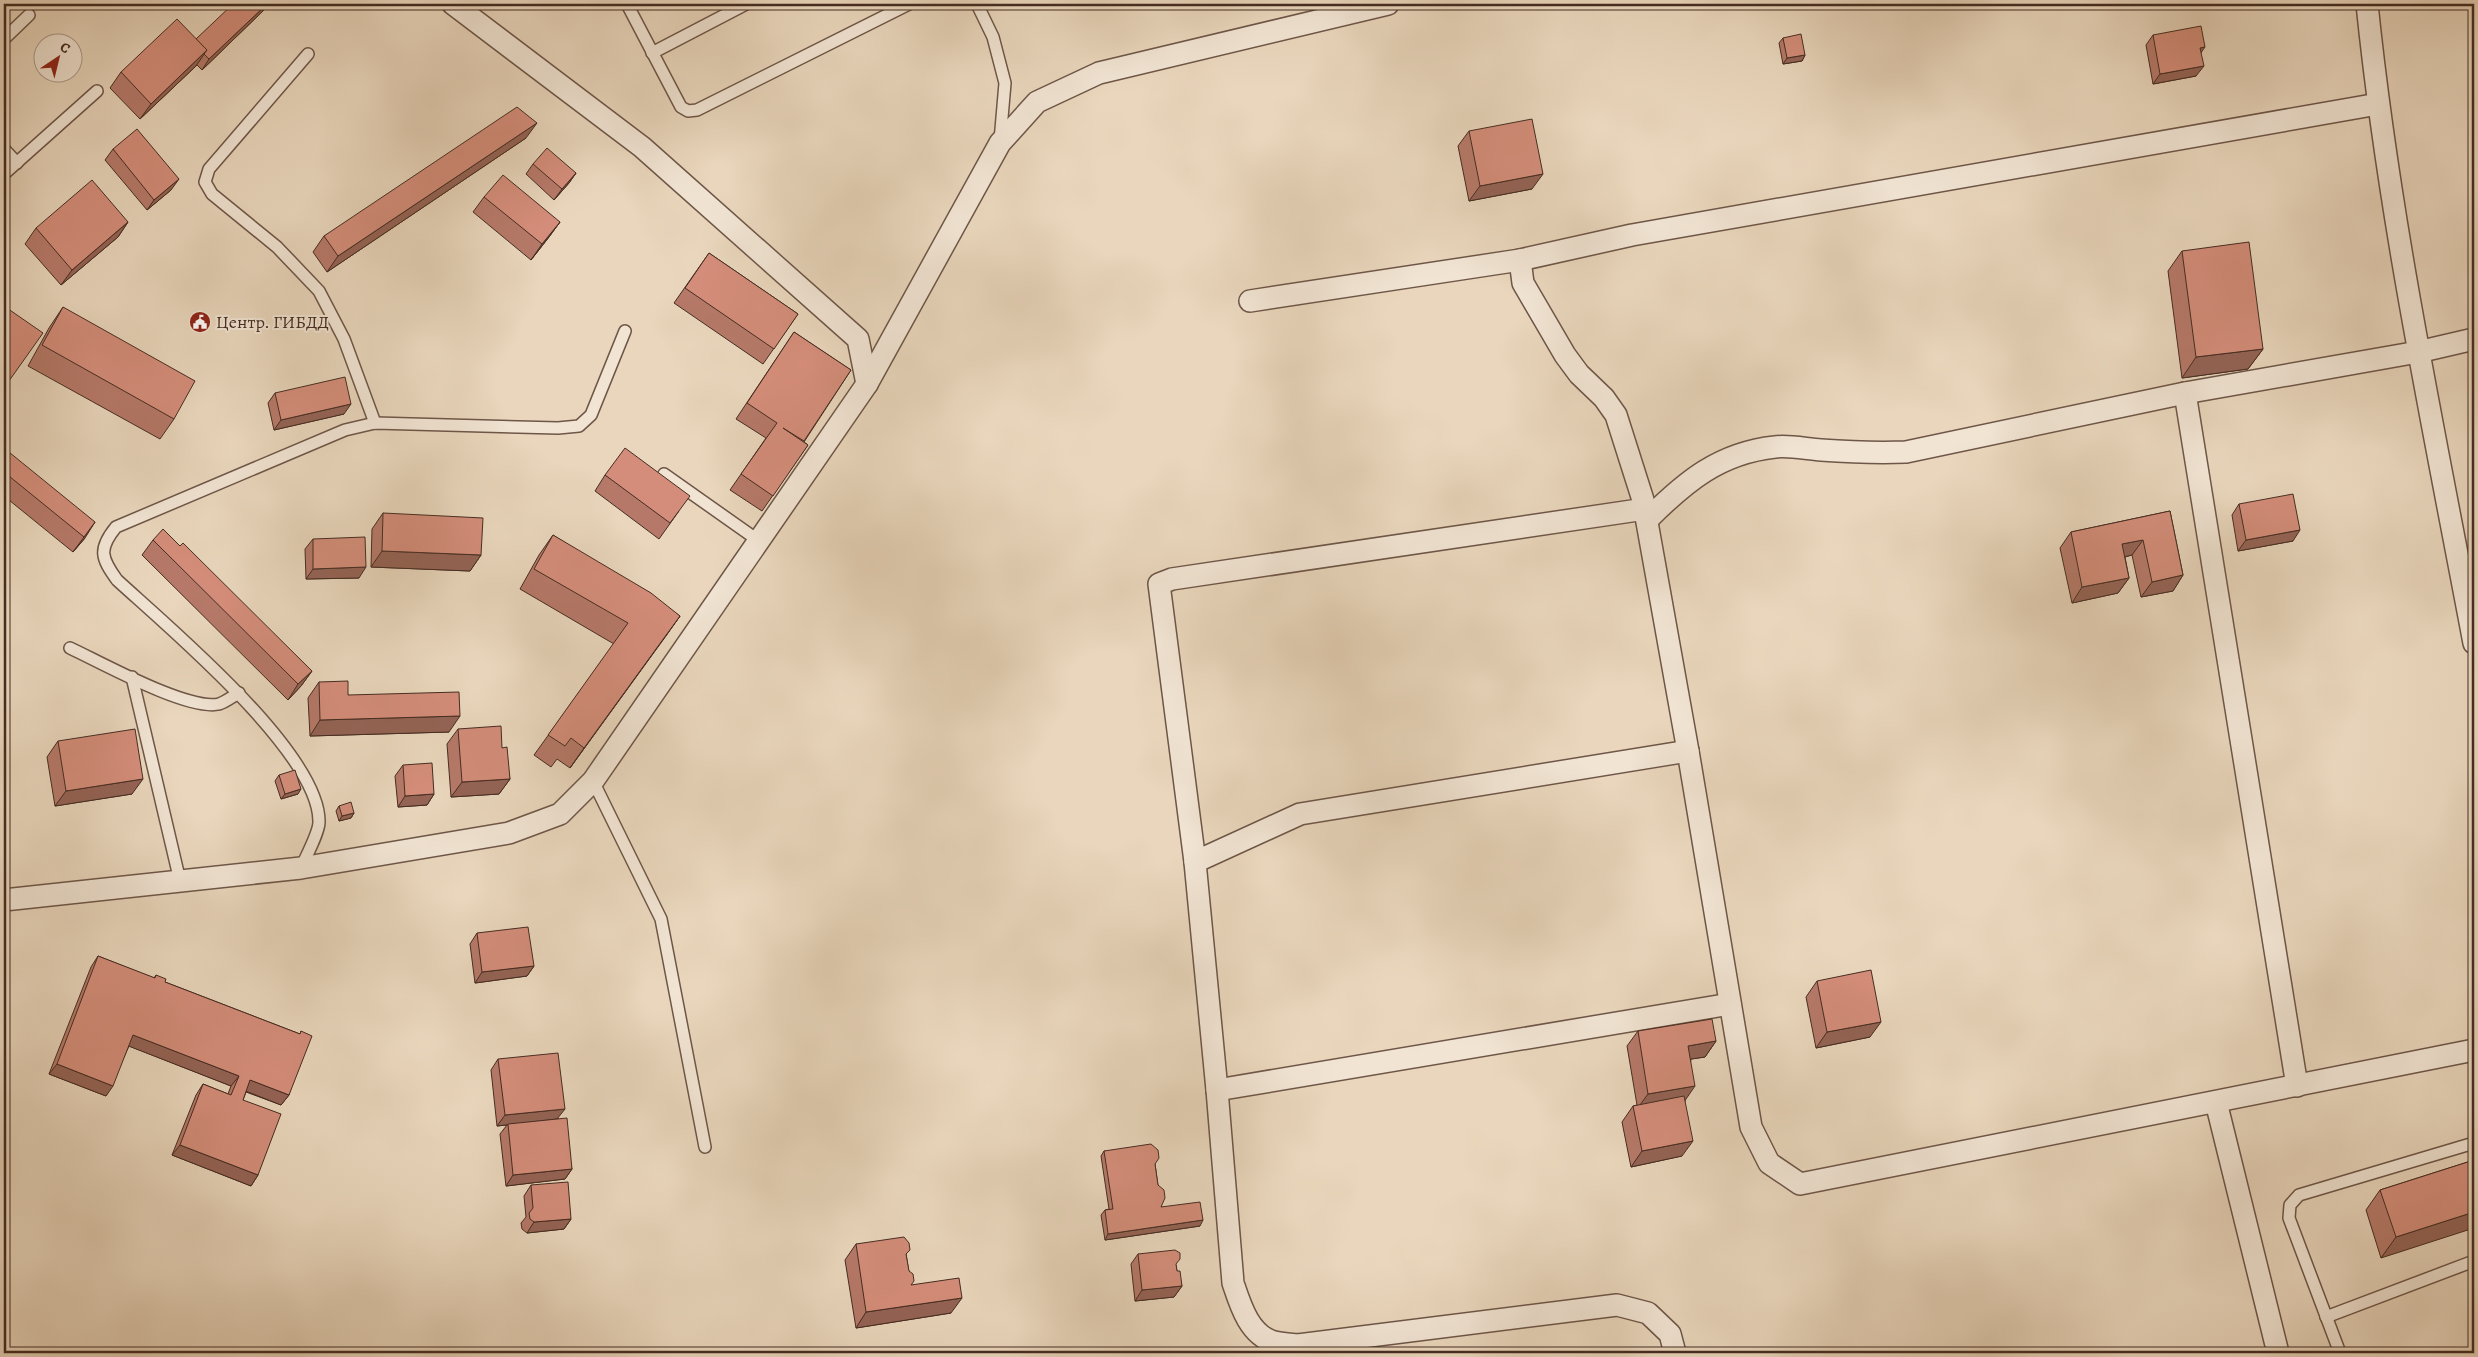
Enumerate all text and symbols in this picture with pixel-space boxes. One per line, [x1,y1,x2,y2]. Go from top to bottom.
north arrow [32,32,82,82]
text: С [56,38,74,58]
public building icon: Центр. ГИБДД [188,310,212,334]
place label: Центр. ГИБДД [216,310,329,334]

